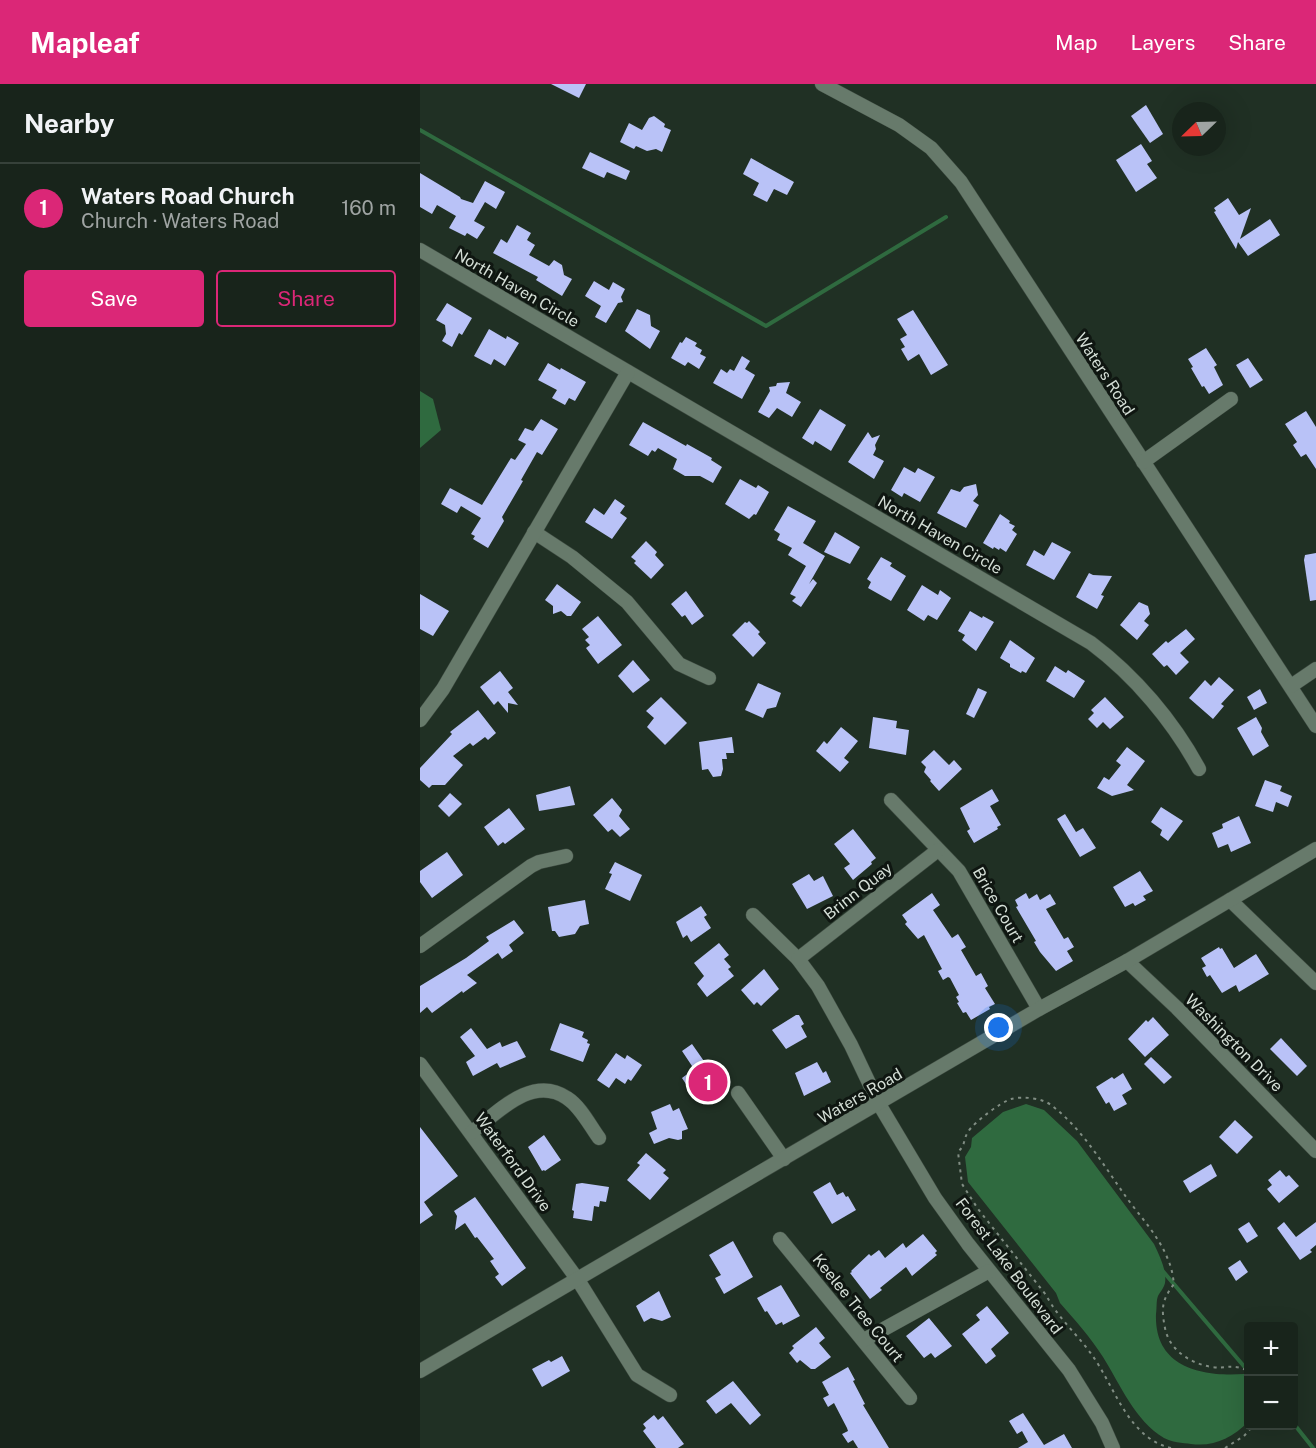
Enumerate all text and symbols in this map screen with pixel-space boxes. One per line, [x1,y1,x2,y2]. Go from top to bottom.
text: Mapleaf [30,26,140,59]
text: Map [1055,30,1098,55]
text: Layers [1131,30,1195,55]
text: Share [1228,30,1286,55]
north arrow [1172,102,1226,156]
text: Nearby [24,108,114,139]
text: Waters Road Church [81,183,294,209]
text: 1 [39,196,48,220]
text: 160 m [341,196,396,220]
text: Church · Waters Road [81,209,279,233]
street label: North Haven Circle [451,245,583,331]
button: Save [24,270,204,327]
button: Share [216,270,396,327]
street label: Waters Road [1071,329,1139,419]
street label: North Haven Circle [874,492,1006,578]
street label: Brinn Quay [820,858,896,924]
street label: Brice Court [969,864,1027,946]
street label: Washington Drive [1181,990,1287,1096]
your location [984,1013,1013,1042]
pin: 1 [688,1060,728,1104]
street label: Waters Road [814,1064,906,1128]
street label: Waterford Drive [471,1109,555,1215]
street label: Forest Lake Boulevard [952,1194,1066,1338]
street label: Keelee Tree Court [809,1250,907,1366]
map controls [1244,1322,1298,1430]
button: + [1244,1322,1298,1376]
button: − [1244,1376,1298,1430]

